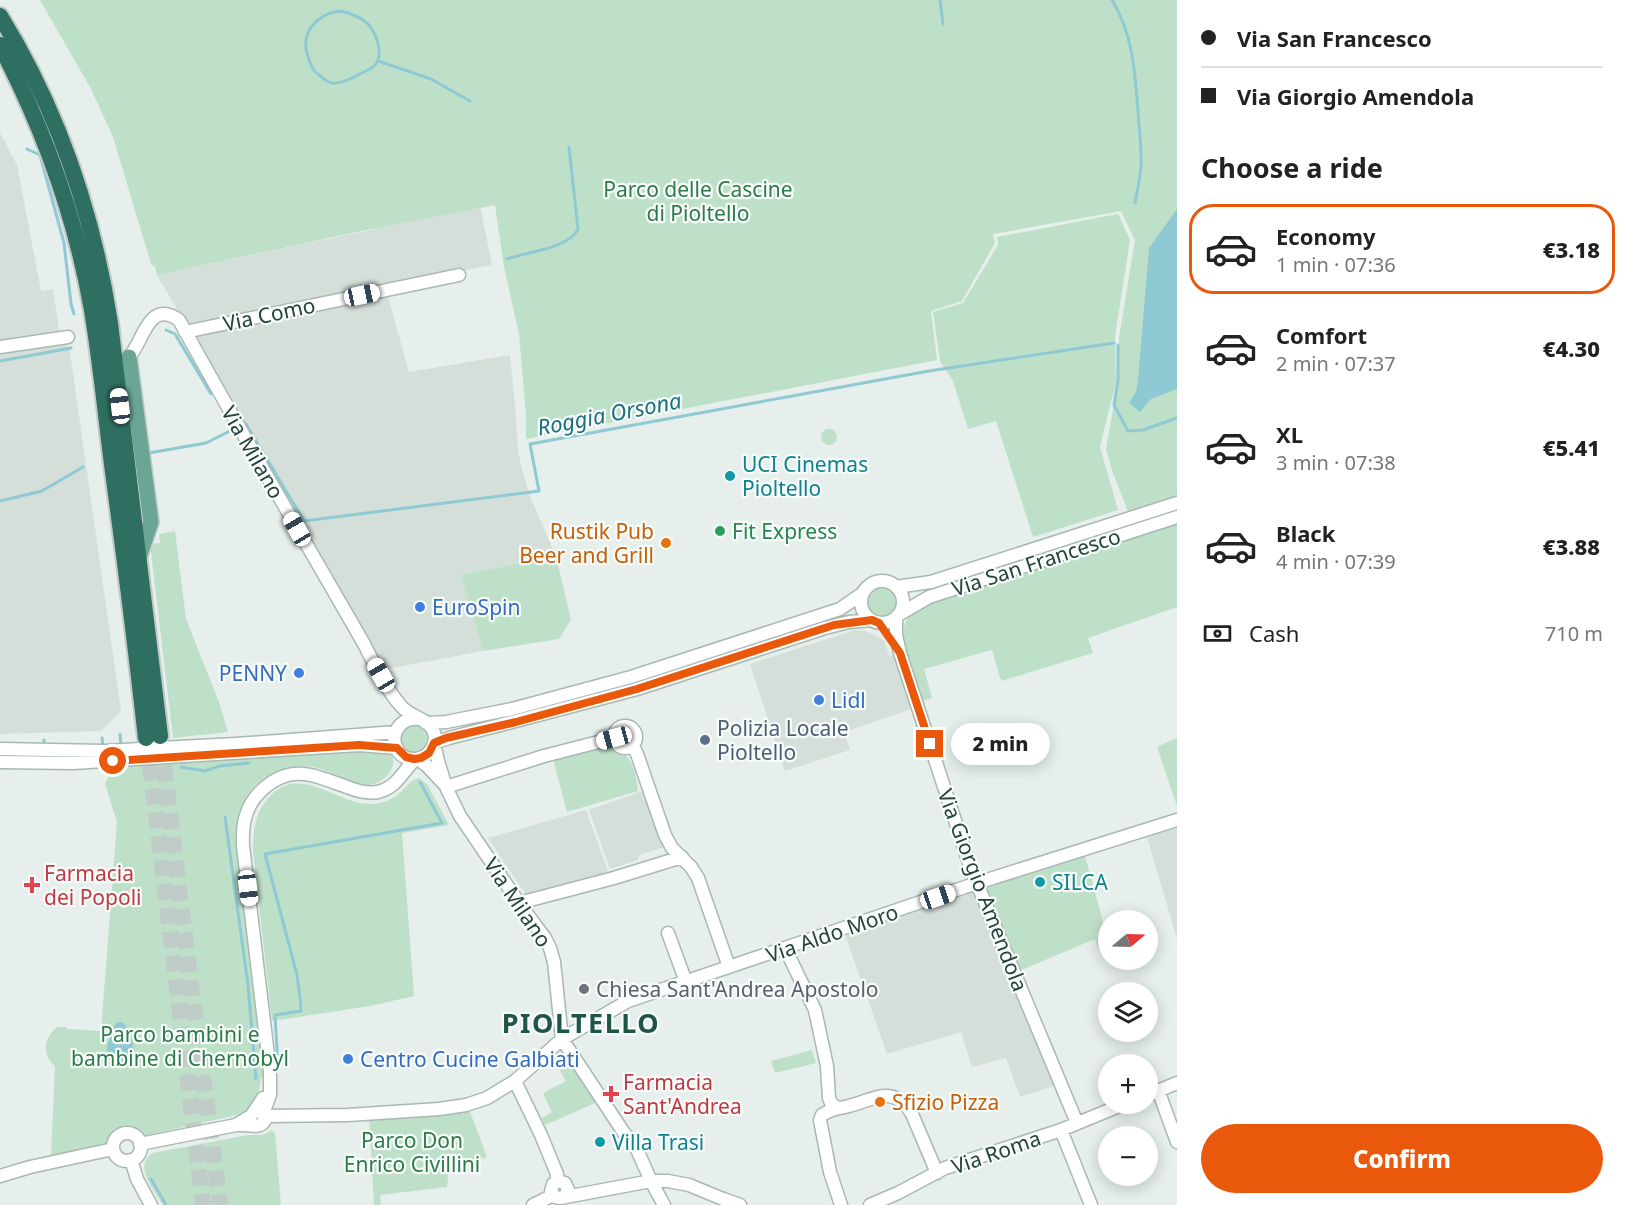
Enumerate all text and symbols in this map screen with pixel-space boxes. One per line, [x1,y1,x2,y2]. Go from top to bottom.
text: Via San Francesco [1237,23,1432,53]
text: Via Giorgio Amendola [1237,81,1474,111]
text: Choose a ride [1201,149,1383,186]
park label: Parco delle Cascine di Pioltello [603,175,793,227]
text: Economy [1276,221,1375,251]
icon: car [1204,222,1258,276]
text: €3.18 [1543,234,1600,264]
text: 1 min · 07:36 [1276,251,1396,278]
car [343,282,381,308]
street label: Via Como [220,291,318,337]
text: Comfort [1276,320,1367,350]
icon: car [1204,321,1258,375]
text: €4.30 [1543,333,1600,363]
text: 2 min · 07:37 [1276,350,1396,377]
water label: Roggia Orsona [534,384,684,442]
car [109,387,131,425]
street label: Via Milano [215,401,291,503]
text: XL [1276,419,1303,449]
icon: car [1204,420,1258,474]
text: €5.41 [1543,432,1600,462]
text: 3 min · 07:38 [1276,449,1396,476]
place label: UCI Cinemas Pioltello [742,450,868,502]
marker: UCI Cinemas Pioltello [723,469,737,483]
car [280,509,314,549]
place label: Rustik Pub Beer and Grill [519,517,654,569]
place label: Fit Express [732,517,837,545]
text: Black [1276,518,1335,548]
icon: car [1204,519,1258,573]
street label: Via San Francesco [948,522,1124,602]
marker: Fit Express [713,524,727,538]
text: €3.88 [1543,531,1600,561]
marker: Rustik Pub Beer and Grill [659,536,673,550]
text: 4 min · 07:39 [1276,548,1396,575]
place label: EuroSpin [432,593,520,621]
marker: EuroSpin [413,600,427,614]
icon: cash [1201,617,1234,650]
text: Cash [1249,618,1299,648]
text: 710 m [1545,620,1603,647]
car [364,655,398,695]
place label: PENNY [219,659,287,687]
marker: PENNY [292,666,306,680]
place label: Lidl [831,686,866,714]
marker: Lidl [812,693,826,707]
place label: Polizia Locale Pioltello [717,714,849,766]
callout: 2 min [951,723,1050,765]
car [594,725,634,751]
route end [916,730,943,757]
text: 2 min [973,730,1028,757]
marker: Polizia Locale Pioltello [698,733,712,747]
route start [99,747,126,774]
street label: Via Giorgio Amendola [932,785,1034,995]
street label: Via Milano [478,852,558,952]
place label: Farmacia dei Popoli [44,859,142,911]
place label: SILCA [1052,868,1109,896]
car [237,869,259,907]
marker: SILCA [1033,875,1047,889]
marker: Farmacia dei Popoli [25,878,39,892]
car [918,883,958,911]
street label: Via Aldo Moro [762,897,902,969]
north arrow [1098,910,1158,970]
map controls [1098,910,1158,1186]
place label: Chiesa Sant'Andrea Apostolo [596,975,879,1003]
marker: Chiesa Sant'Andrea Apostolo [577,982,591,996]
button: layers [1098,982,1158,1042]
district label: PIOLTELLO [502,1004,660,1041]
park label: Parco bambini e bambine di Chernobyl [71,1020,289,1072]
place label: Centro Cucine Galbiati [360,1045,580,1073]
marker: Centro Cucine Galbiati [341,1052,355,1066]
button: + [1098,1054,1158,1114]
place label: Farmacia Sant'Andrea [623,1068,742,1120]
marker: Farmacia Sant'Andrea [604,1087,618,1101]
place label: Sfizio Pizza [892,1088,999,1116]
marker: Sfizio Pizza [873,1095,887,1109]
street label: Via Roma [948,1124,1044,1180]
button: Confirm [1201,1124,1603,1193]
park label: Parco Don Enrico Civillini [344,1126,480,1178]
button: − [1098,1126,1158,1186]
place label: Villa Trasi [612,1128,704,1156]
marker: Villa Trasi [593,1135,607,1149]

